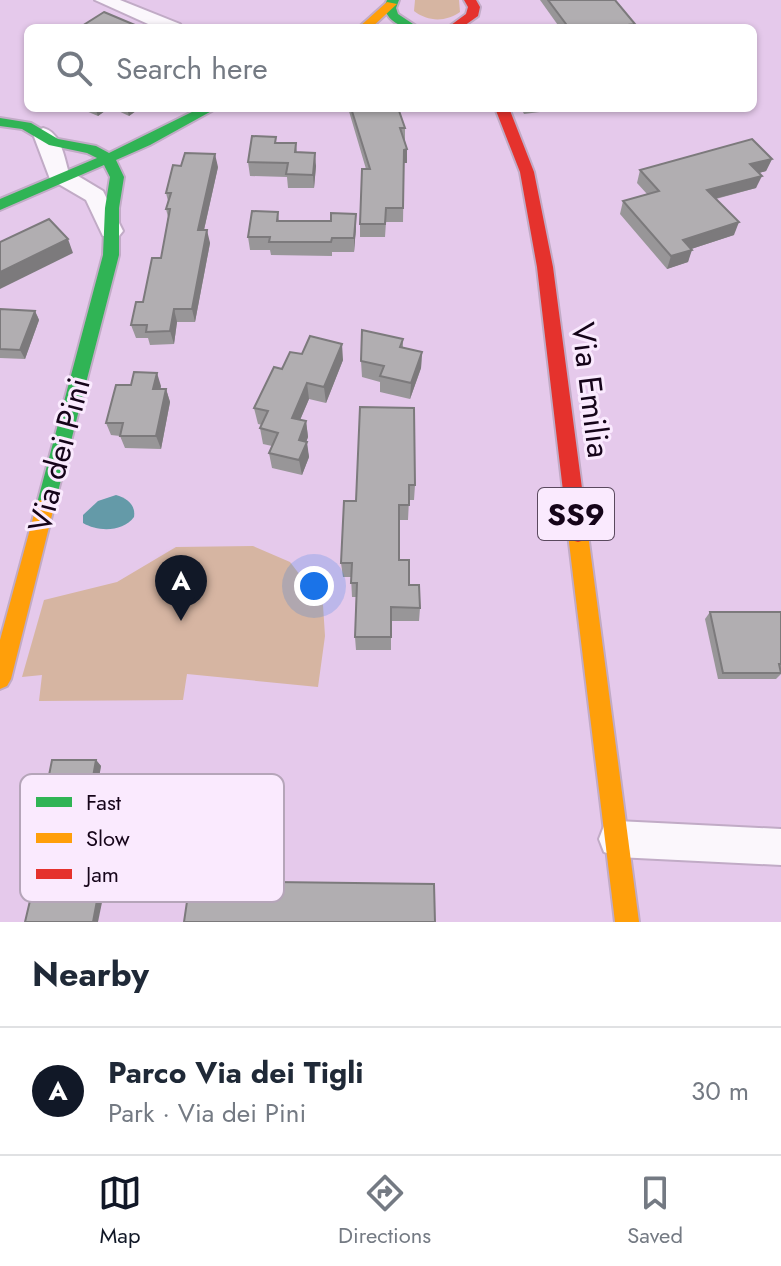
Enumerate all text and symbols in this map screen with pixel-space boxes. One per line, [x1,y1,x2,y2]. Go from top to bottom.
search box [24,24,757,112]
icon: search [52,46,96,90]
text: Search here [116,47,268,90]
street label: Via Emilia [560,320,622,460]
street label: Via dei Pini [16,373,102,537]
road number: SS9 [538,488,614,540]
pin: A [155,555,207,621]
your location [294,566,334,606]
legend [20,774,284,902]
text: Fast [86,786,122,818]
text: Slow [86,822,130,854]
text: Jam [83,858,119,890]
text: Nearby [32,950,149,999]
text: Parco Via dei Tigli [108,1051,364,1094]
text: A [48,1072,68,1110]
text: 30 m [691,1072,749,1110]
text: Park · Via dei Pini [108,1094,306,1132]
tab: Map [98,1171,142,1251]
tab: Directions [338,1171,431,1251]
tab: Saved [627,1171,683,1251]

